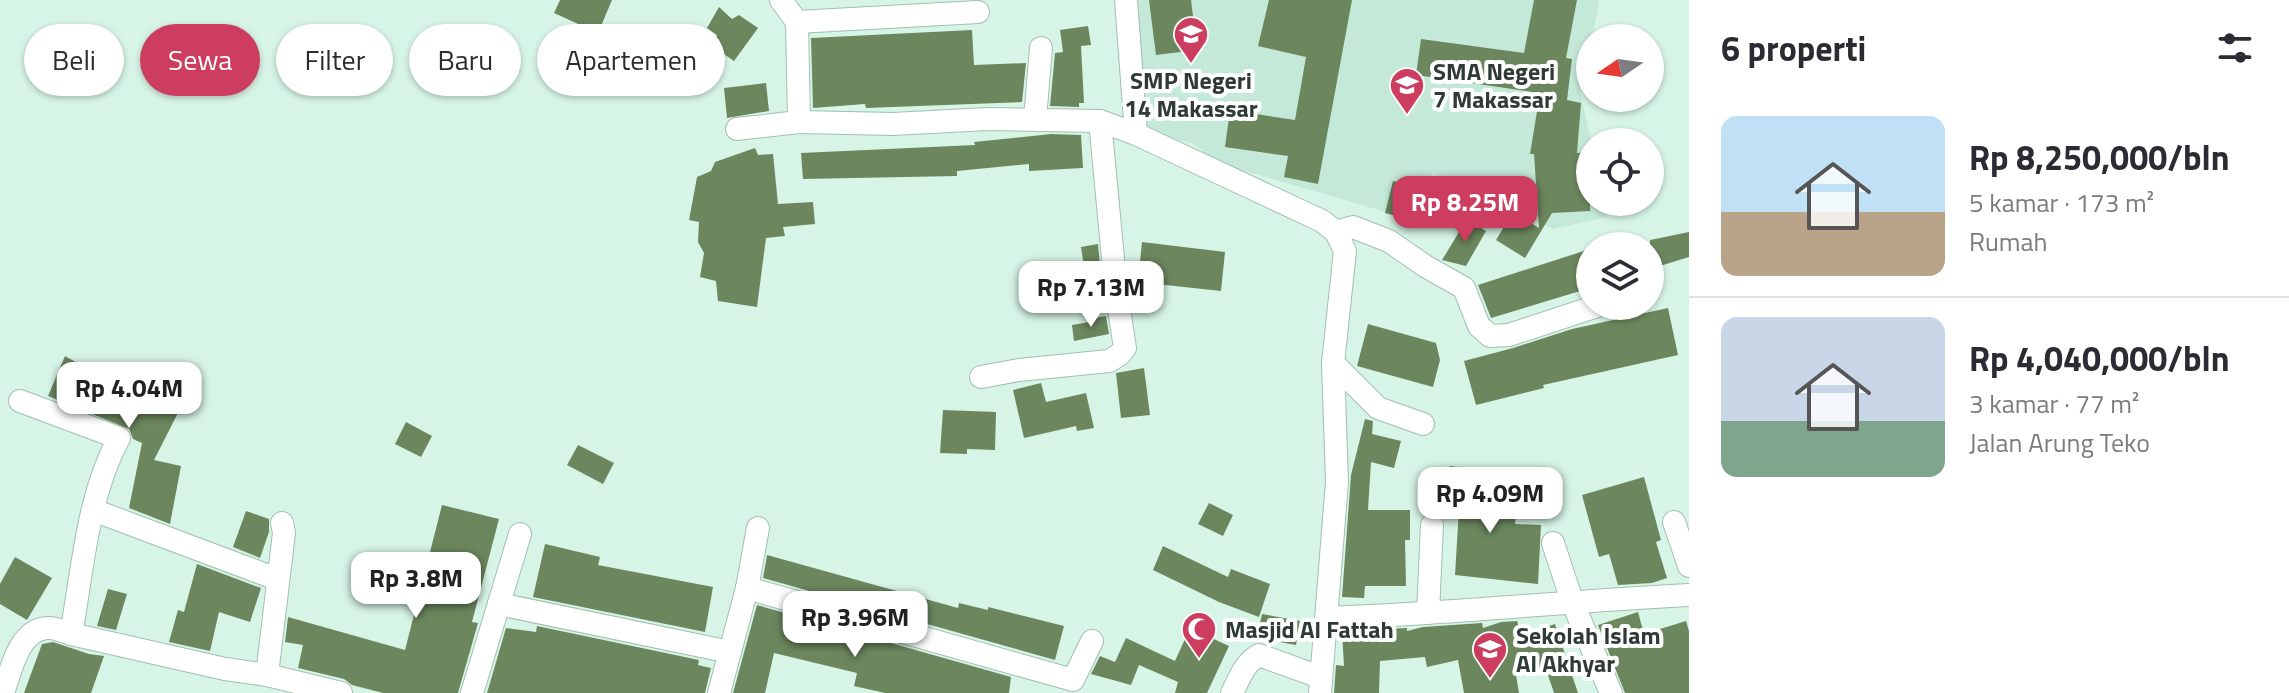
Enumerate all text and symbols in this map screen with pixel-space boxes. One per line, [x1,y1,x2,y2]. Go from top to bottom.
school or university icon: SMP Negeri 14 Makassar [1172,15,1210,65]
text: 6 properti [1721,22,1866,74]
chip: Beli [24,24,124,96]
chip: Sewa [140,24,260,96]
chip: Filter [276,24,393,96]
chip: Baru [409,24,521,96]
chip: Apartemen [537,24,725,96]
north arrow [1576,24,1664,112]
map controls [1576,24,1664,320]
icon: filters [2213,26,2257,70]
place label: SMA Negeri 7 Makassar [1433,53,1555,117]
place label: SMP Negeri 14 Makassar [1124,62,1258,126]
school or university icon: SMA Negeri 7 Makassar [1388,66,1426,116]
button: locate [1576,128,1664,216]
text: Rp 8,250,000/bln [1969,131,2230,183]
icon: home [1785,148,1881,244]
pin: Rp 8.25M [1382,176,1548,244]
text: Rp 8.25M [1411,182,1519,221]
text: 5 kamar · 173 m² [1969,183,2154,222]
text: Rumah [1969,222,2047,261]
button: layers [1576,232,1664,320]
pin: Rp 7.13M [1008,261,1174,329]
text: Rp 7.13M [1037,267,1145,306]
text: Rp 4,040,000/bln [1969,332,2230,384]
icon: home [1785,349,1881,445]
pin: Rp 4.04M [46,362,212,430]
text: Rp 4.04M [75,368,183,407]
text: 3 kamar · 77 m² [1969,384,2139,423]
text: Jalan Arung Teko [1969,423,2150,462]
pin: Rp 4.09M [1407,467,1573,535]
text: Rp 4.09M [1436,473,1544,512]
pin: Rp 3.8M [342,552,490,620]
text: Rp 3.8M [369,558,463,597]
pin: Rp 3.96M [772,591,938,659]
text: Rp 3.96M [801,597,909,636]
mosque icon: Masjid Al Fattah [1180,610,1218,660]
place label: Masjid Al Fattah [1225,611,1394,647]
place label: Sekolah Islam Al Akhyar [1516,617,1661,681]
school or university icon: Sekolah Islam Al Akhyar [1471,630,1509,680]

